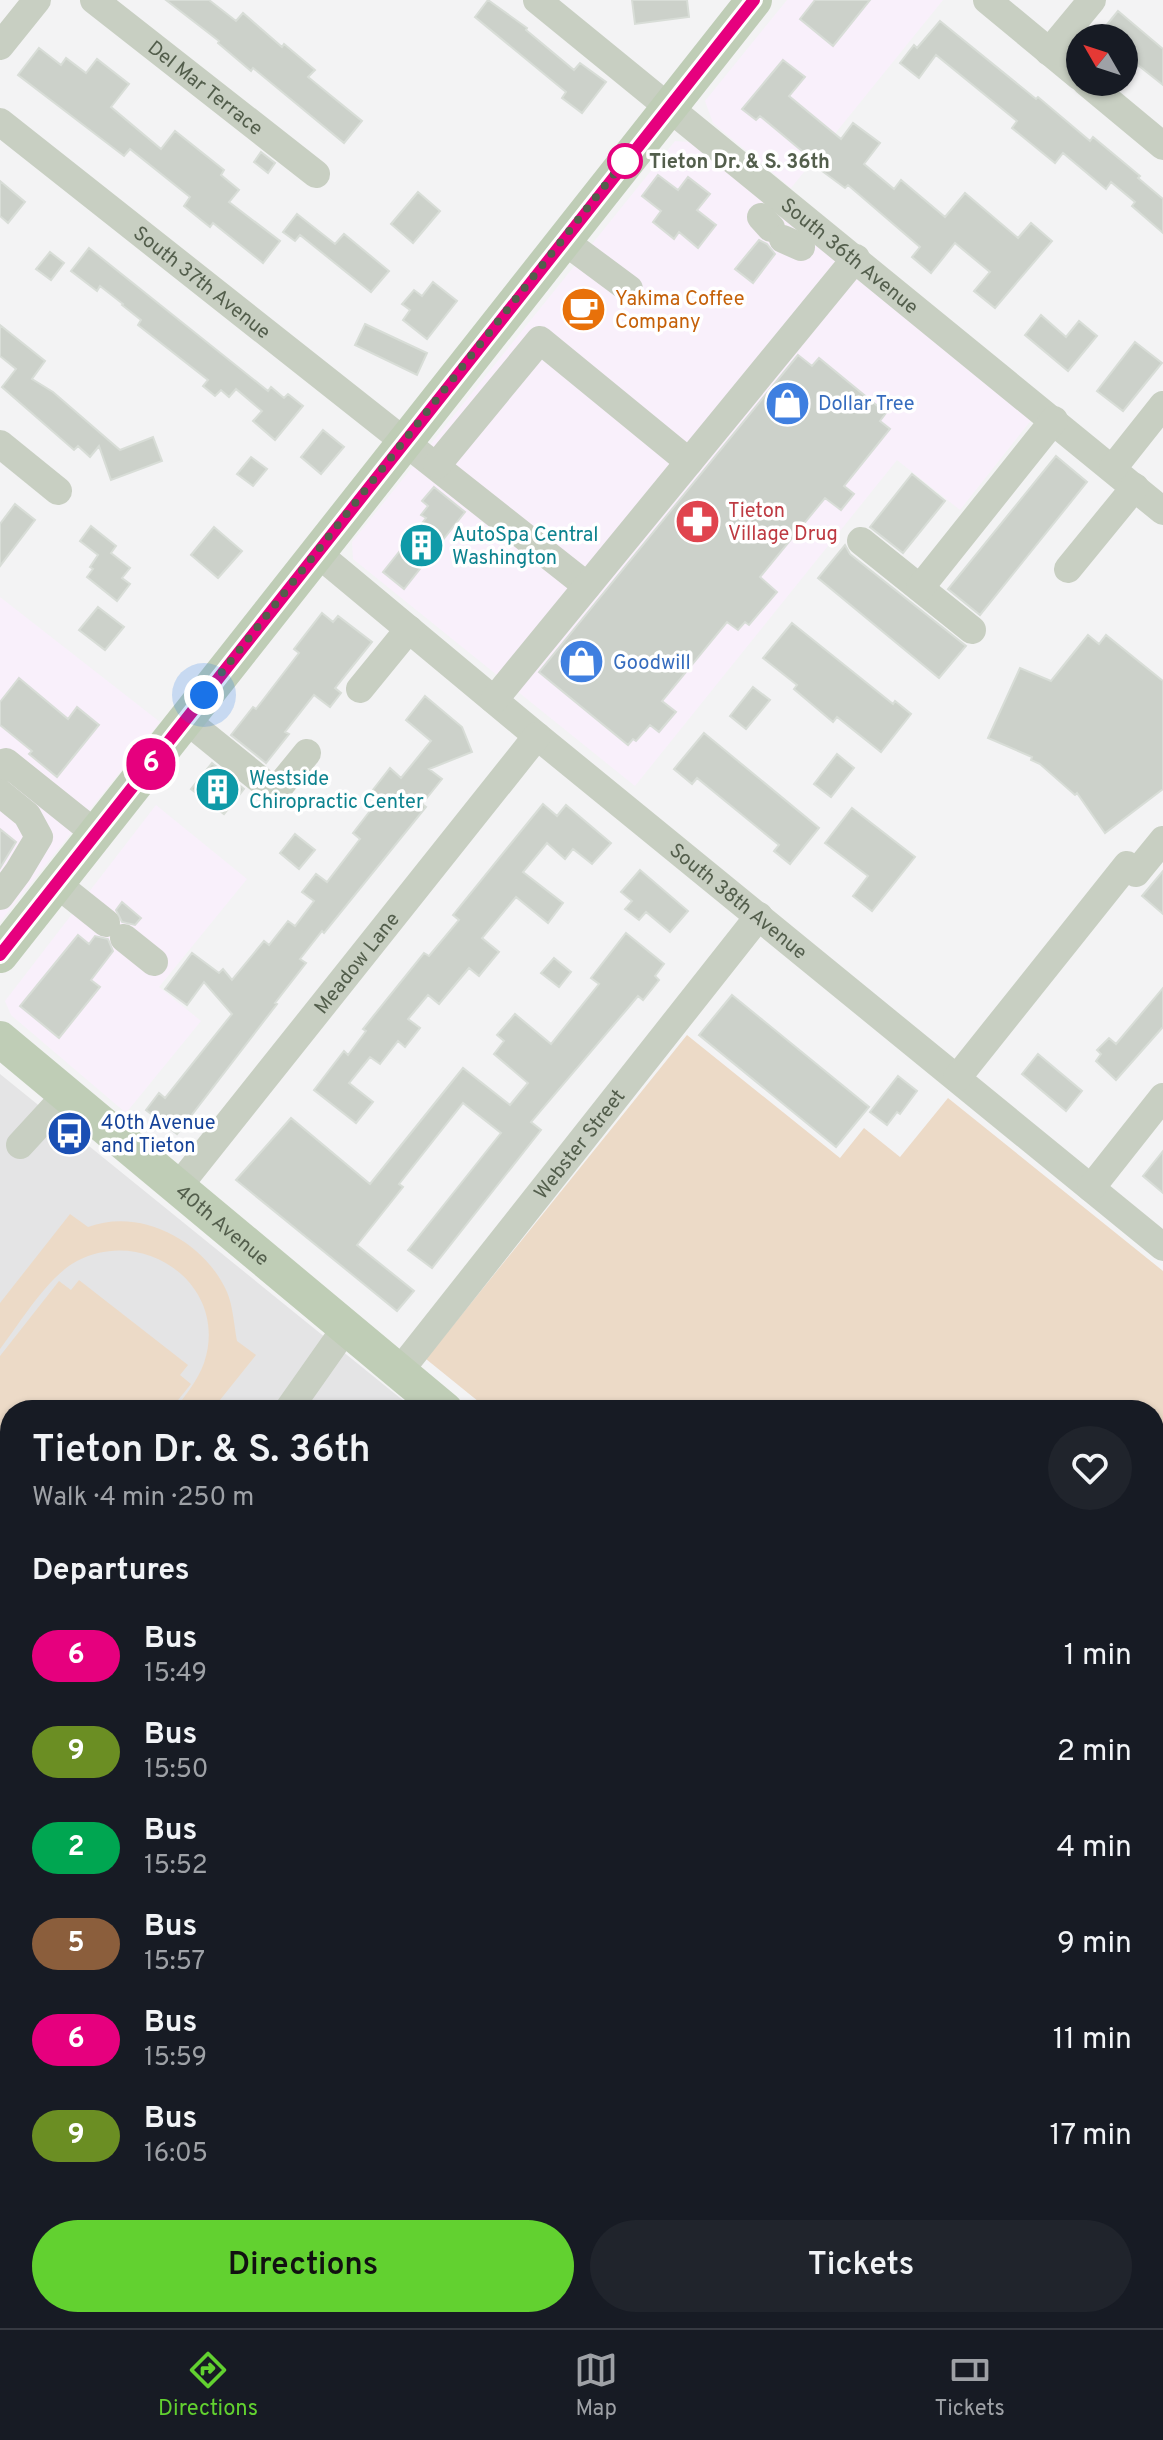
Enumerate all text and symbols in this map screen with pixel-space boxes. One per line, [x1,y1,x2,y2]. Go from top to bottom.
north arrow [1066,24,1138,96]
map controls [1066,24,1138,96]
street label: Del Mar Terrace [141,36,268,143]
marker: Tieton Dr. & S. 36th [608,144,642,178]
place label: Tieton Dr. & S. 36th [649,150,830,176]
street label: South 36th Avenue [774,193,923,321]
street label: South 37th Avenue [127,221,275,346]
cafe icon: Yakima Coffee Company [560,285,608,333]
place label: Yakima Coffee Company [615,287,744,336]
shop icon: Dollar Tree [763,379,811,427]
place label: Dollar Tree [818,392,915,418]
pharmacy icon: Tieton Village Drug [673,498,721,546]
place label: Tieton Village Drug [728,499,838,548]
building icon: AutoSpa Central Washington [397,521,445,569]
place label: AutoSpa Central Washington [452,523,599,572]
shop icon: Goodwill [558,638,606,686]
place label: Goodwill [613,651,691,677]
your location [184,675,224,715]
line badge: 6 [125,738,177,790]
text: 6 [142,746,160,782]
building icon: Westside Chiropractic Center [194,765,242,813]
place label: Westside Chiropractic Center [249,767,424,816]
street label: South 38th Avenue [663,838,812,966]
street label: Meadow Lane [309,908,407,1020]
street label: Webster Street [529,1085,632,1205]
bus stop icon: 40th Avenue and Tieton [46,1110,94,1158]
place label: 40th Avenue and Tieton [101,1111,215,1160]
street label: 40th Avenue [169,1180,274,1273]
button: heart [1048,1426,1132,1510]
text: Tieton Dr. & S. 36th [32,1427,371,1476]
text: Walk · 4 min · 250 m [32,1482,254,1515]
text: Departures [32,1553,190,1590]
text: Bus [144,1621,197,1658]
text: 6 [67,1638,85,1674]
text: 1 min [1064,1638,1132,1675]
text: 15:49 [144,1658,207,1691]
text: Bus [144,1717,197,1754]
text: 9 [67,1734,85,1770]
text: 2 min [1057,1734,1132,1771]
text: 15:50 [144,1754,208,1787]
text: Bus [144,1813,197,1850]
text: 2 [67,1830,85,1866]
text: 4 min [1056,1830,1132,1867]
text: 15:52 [144,1850,208,1883]
text: Bus [144,1909,197,1946]
text: 5 [67,1926,85,1962]
text: 9 min [1057,1926,1132,1963]
text: 15:57 [144,1946,205,1979]
text: Bus [144,2005,197,2042]
text: 6 [67,2022,85,2058]
text: 11 min [1053,2022,1132,2059]
text: 15:59 [144,2042,207,2075]
text: Bus [144,2101,197,2138]
text: 9 [67,2118,85,2154]
text: 17 min [1049,2118,1132,2155]
text: 16:05 [144,2138,208,2171]
button: Directions [32,2220,574,2312]
button: Tickets [590,2220,1132,2312]
tab: Directions [158,2348,258,2423]
tab: Map [574,2348,618,2423]
tab: Tickets [934,2348,1005,2423]

